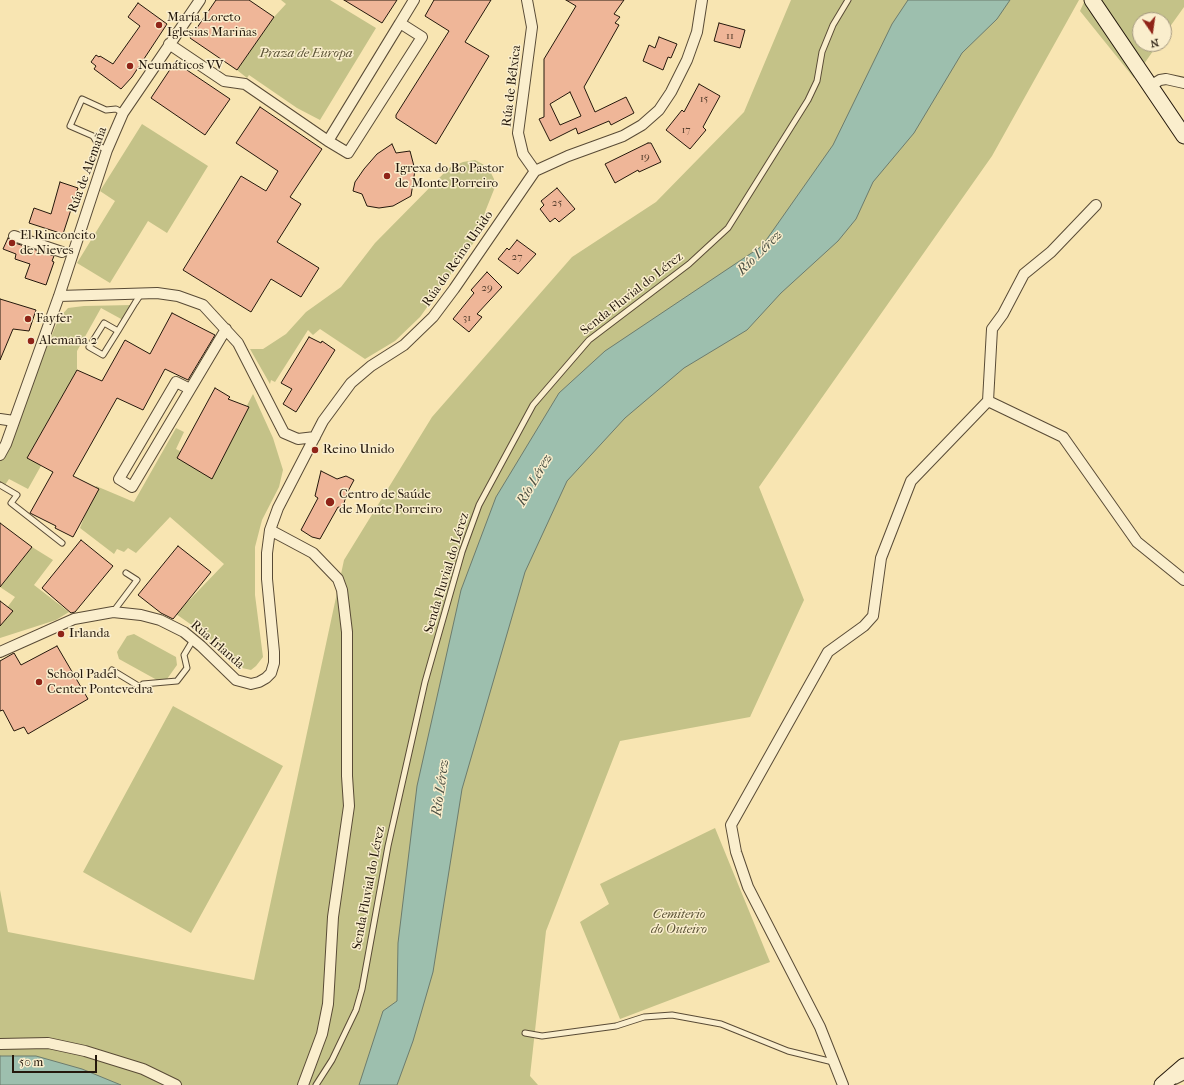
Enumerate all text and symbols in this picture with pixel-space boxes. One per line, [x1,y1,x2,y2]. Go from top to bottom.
place label: María Loreto Iglesias Mariñas [167,10,257,41]
north arrow [1132,12,1172,52]
marker: María Loreto Iglesias Mariñas [154,20,164,30]
house number: 11 [726,29,734,43]
text: N [1149,36,1160,50]
street label: Rúa de Bélxica [499,44,525,128]
park label: Praza de Europa [259,46,353,62]
place label: Neumáticos VV [138,58,223,74]
marker: Neumáticos VV [125,61,135,71]
house number: 15 [700,92,708,106]
house number: 17 [681,123,691,137]
street label: Rúa de Alemaña [65,125,111,215]
house number: 19 [640,150,650,164]
place label: Igrexa do Bo Pastor de Monte Porreiro [395,161,504,192]
marker: Igrexa do Bo Pastor de Monte Porreiro [382,171,392,181]
house number: 25 [552,196,562,210]
street label: Rúa do Reino Unido [419,208,497,310]
water label: Río Lérez [734,227,786,279]
place label: El Rinconcito de Nieves [20,228,96,259]
marker: El Rinconcito de Nieves [7,238,17,248]
street label: Senda Fluvial do Lérez [578,249,686,339]
house number: 27 [512,250,522,264]
house number: 29 [481,281,493,295]
place label: Fayfer [36,311,72,327]
house number: 31 [463,311,471,325]
marker: Fayfer [23,314,33,324]
place label: Alemaña 2 [39,333,97,349]
marker: Alemaña 2 [26,336,36,346]
place label: Reino Unido [323,442,394,458]
marker: Reino Unido [310,445,320,455]
water label: Río Lérez [513,451,557,509]
place label: Centro de Saúde de Monte Porreiro [339,487,442,518]
marker: Centro de Saúde de Monte Porreiro [324,496,336,508]
street label: Senda Fluvial do Lérez [421,511,473,635]
street label: Rúa Irlanda [187,617,247,673]
place label: Irlanda [69,626,110,642]
marker: Irlanda [56,629,66,639]
place label: School Padel Center Pontevedra [47,667,153,698]
marker: School Padel Center Pontevedra [34,677,44,687]
water label: Río Lérez [429,759,453,817]
street label: Senda Fluvial do Lérez [349,825,389,951]
park label: Cemiterio do Outeiro [651,907,707,938]
scale bar [14,1047,99,1073]
text: 50 m [19,1055,43,1069]

